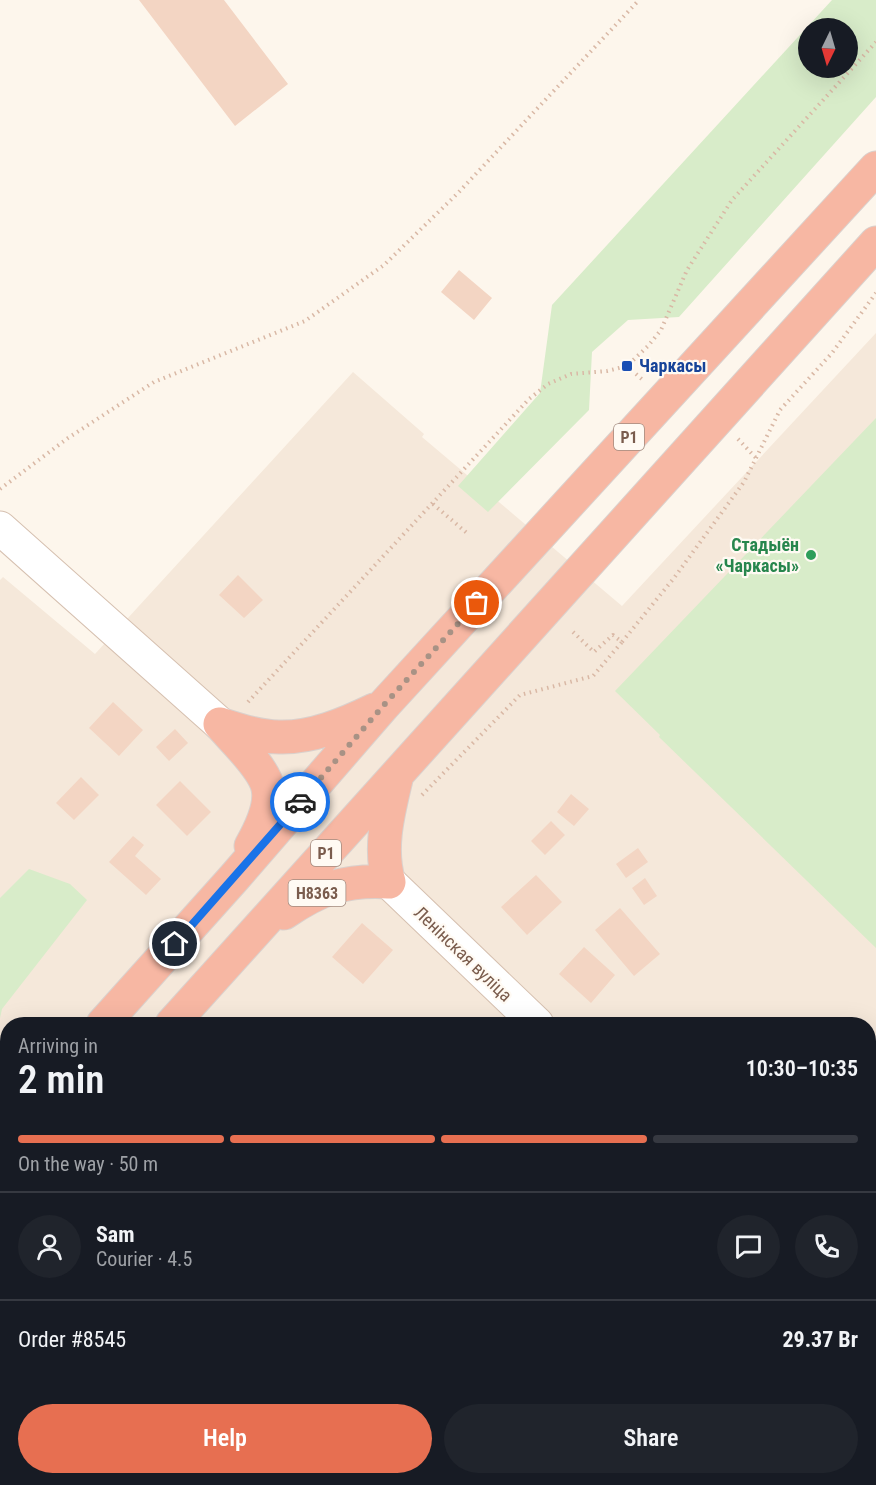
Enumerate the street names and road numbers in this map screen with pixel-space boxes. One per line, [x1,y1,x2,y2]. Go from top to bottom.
road number: Р1 [614,424,644,450]
road number: Р1 [311,840,341,866]
road number: Н8363 [288,880,346,906]
street label: Ленінская вуліца [410,902,517,1006]

